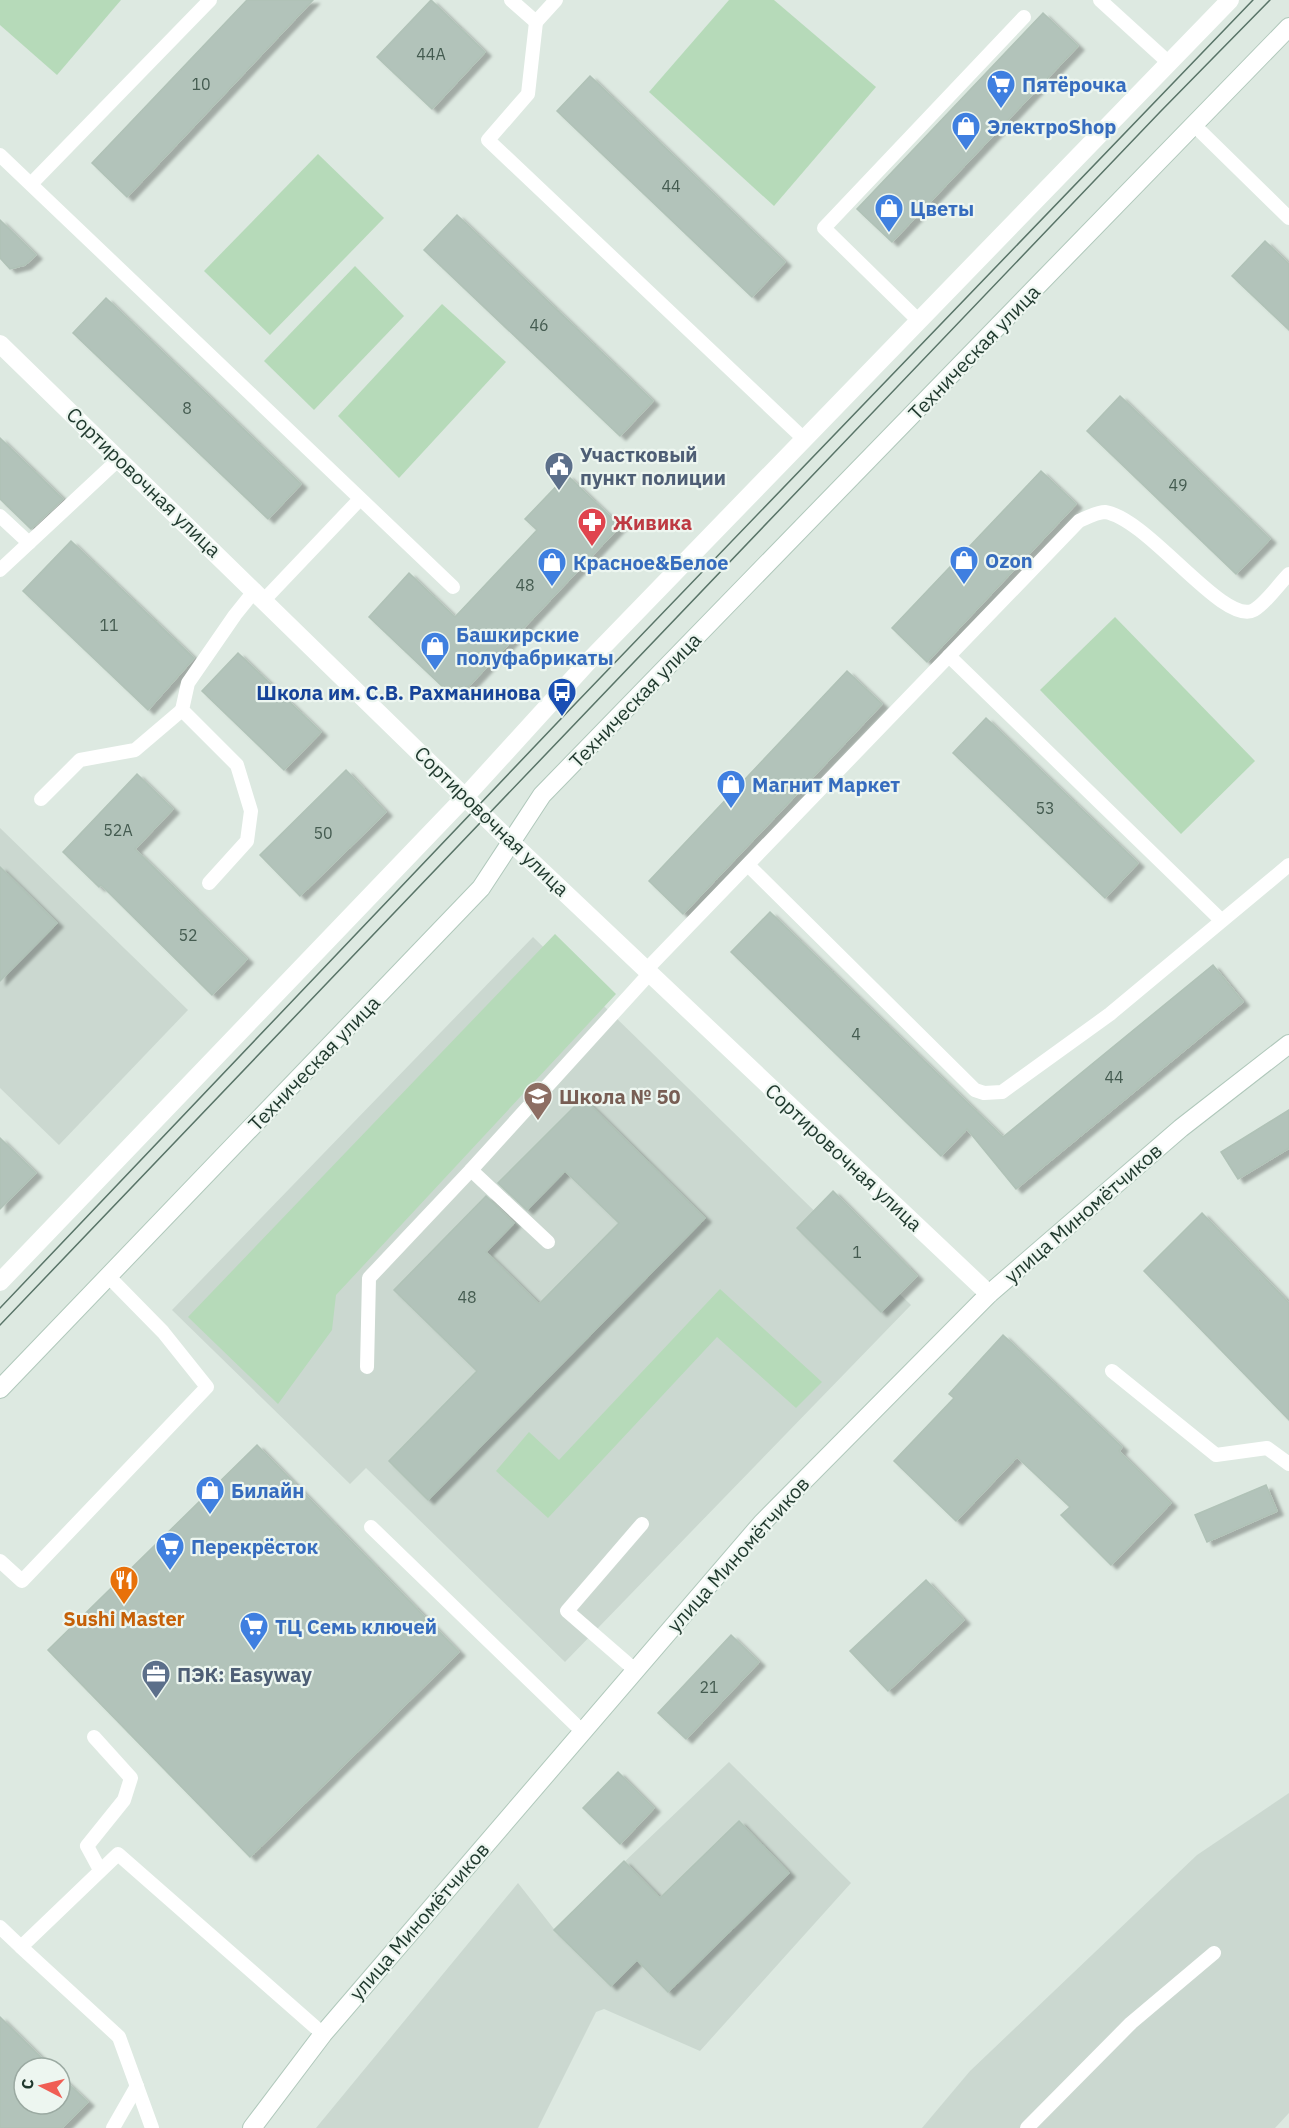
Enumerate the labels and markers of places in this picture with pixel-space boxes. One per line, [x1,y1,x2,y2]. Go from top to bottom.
supermarket icon: Пятёрочка [985,68,1017,110]
place label: Пятёрочка [1022,71,1127,98]
shop icon: ЭлектроShop [950,110,982,152]
place label: ЭлектроShop [987,113,1116,140]
shop icon: Цветы [873,192,905,234]
place label: Цветы [910,195,974,222]
place label: Участковый пункт полиции [580,441,726,491]
public building icon: Участковый пункт полиции [543,450,575,492]
pharmacy icon: Живика [576,506,608,548]
place label: Живика [613,509,692,536]
shop icon: Ozon [948,544,980,586]
shop icon: Красное&Белое [536,546,568,588]
place label: Ozon [985,547,1033,574]
place label: Красное&Белое [573,549,729,576]
place label: Башкирские полуфабрикаты [456,621,614,671]
shop icon: Башкирские полуфабрикаты [419,630,451,672]
bus stop icon: Школа им. С.В. Рахманинова [546,676,578,718]
place label: Школа им. С.В. Рахманинова [256,679,541,706]
shop icon: Магнит Маркет [715,768,747,810]
place label: Магнит Маркет [752,771,900,798]
school or university icon: Школа № 50 [522,1080,554,1122]
place label: Школа № 50 [559,1083,681,1110]
shop icon: Билайн [194,1474,226,1516]
place label: Билайн [231,1477,304,1504]
supermarket icon: Перекрёсток [154,1530,186,1572]
place label: Перекрёсток [191,1533,319,1560]
restaurant icon: Sushi Master [108,1564,140,1606]
place label: Sushi Master [63,1605,185,1632]
supermarket icon: ТЦ Семь ключей [238,1610,270,1652]
place label: ТЦ Семь ключей [275,1613,437,1640]
office icon: ПЭК: Easyway [140,1658,172,1700]
place label: ПЭК: Easyway [177,1661,312,1688]

